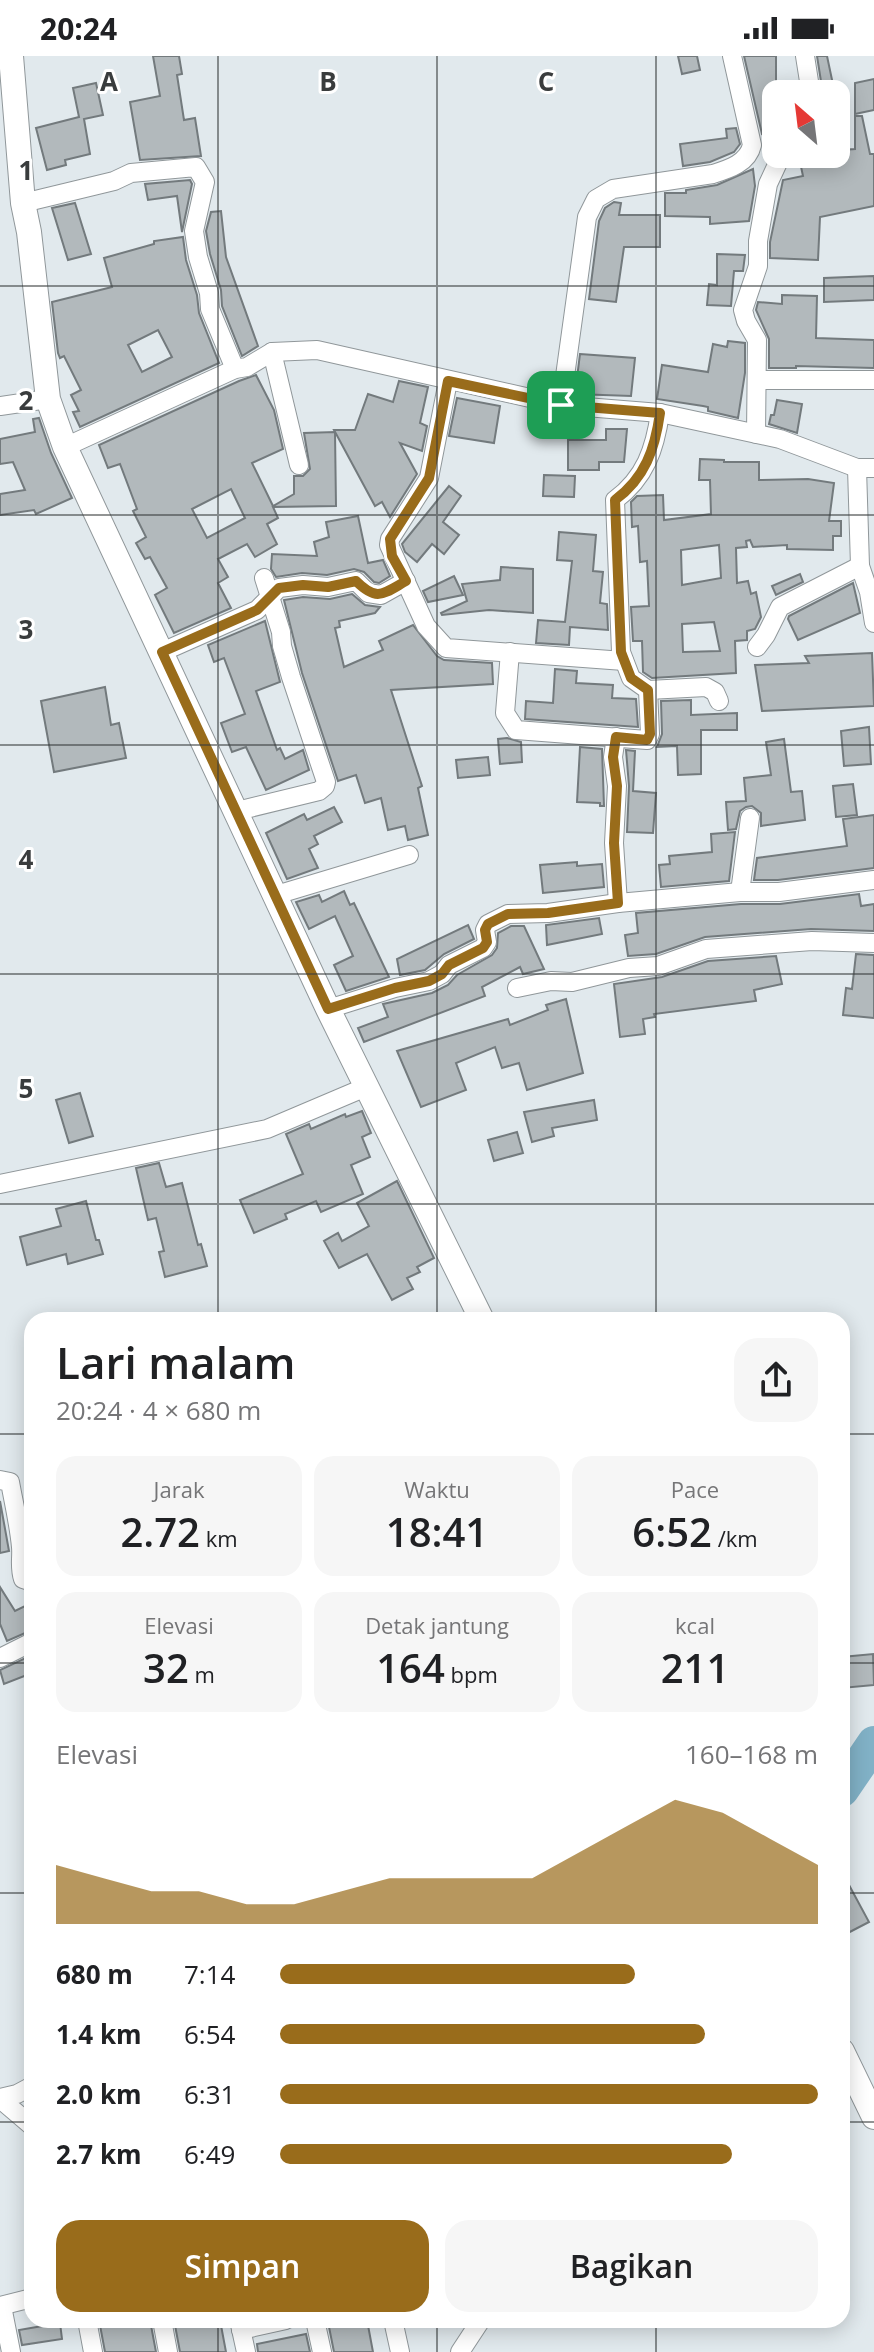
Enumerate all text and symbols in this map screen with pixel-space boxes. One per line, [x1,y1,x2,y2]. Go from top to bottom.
text: 20:24 [40,8,117,49]
text: A [100,63,118,99]
text: B [319,63,337,99]
text: C [538,63,554,99]
north arrow [762,80,850,168]
map controls [762,80,850,168]
text: 1 [19,152,33,188]
pin [527,371,595,439]
text: 2 [19,382,34,418]
icon: arrive [539,383,583,427]
text: 3 [19,611,33,647]
text: 4 [19,841,34,877]
text: 5 [19,1070,33,1106]
text: Lari malam [56,1332,295,1392]
button: share [734,1338,818,1422]
text: 20:24 · 4 × 680 m [56,1392,261,1428]
text: Jarak [154,1474,204,1504]
text: Waktu [404,1474,470,1504]
text: Pace [671,1474,719,1504]
text: 2.72 [120,1504,200,1559]
text: 18:41 [386,1504,488,1559]
text: 6:52 [632,1504,712,1559]
text: km [200,1523,238,1553]
text: /km [712,1523,758,1553]
text: Elevasi [144,1610,214,1640]
text: Detak jantung [365,1610,509,1640]
text: kcal [675,1610,715,1640]
text: 32 [143,1640,189,1695]
text: 164 [376,1640,445,1695]
text: 211 [661,1640,729,1695]
text: m [189,1659,215,1689]
text: bpm [445,1659,498,1689]
text: Elevasi [56,1736,138,1772]
text: 160–168 m [685,1736,818,1772]
text: 680 m [56,1956,133,1992]
text: 7:14 [184,1956,235,1992]
text: 1.4 km [56,2016,142,2052]
text: 6:54 [184,2016,235,2052]
text: 2.0 km [56,2076,142,2112]
text: 6:31 [184,2076,235,2112]
text: 2.7 km [56,2136,142,2172]
text: 6:49 [184,2136,235,2172]
button: Simpan [56,2220,429,2312]
button: Bagikan [445,2220,818,2312]

